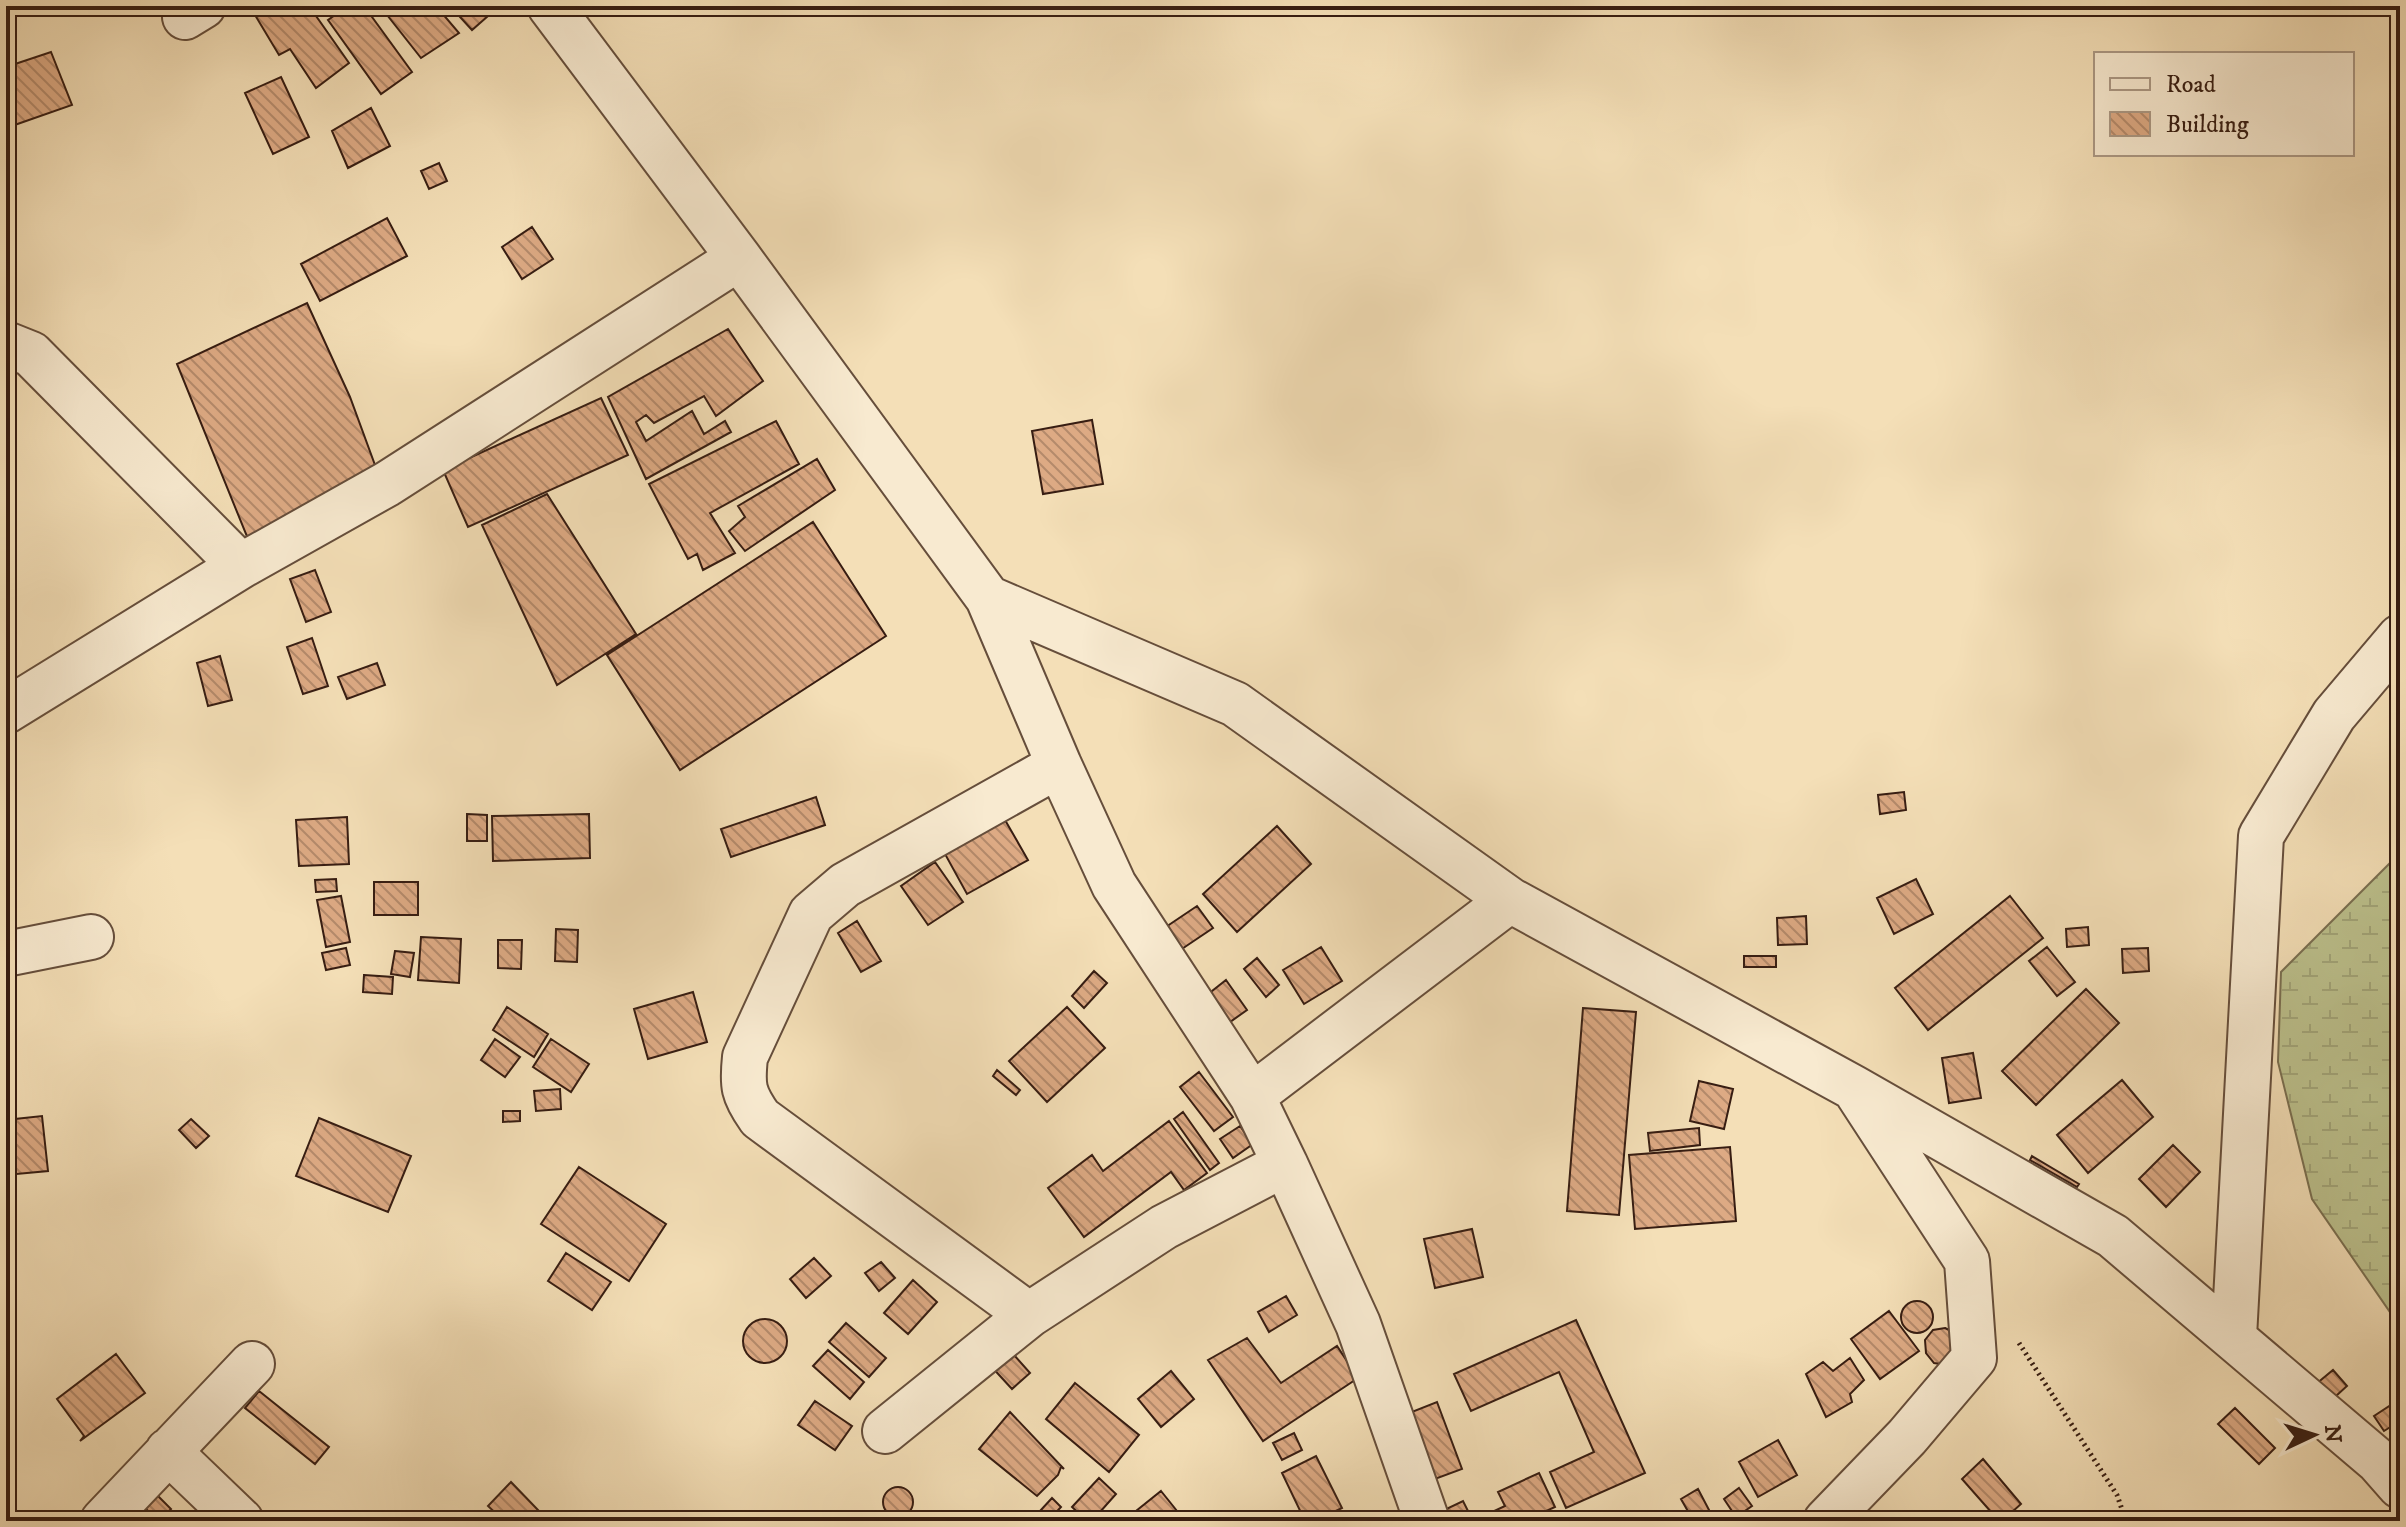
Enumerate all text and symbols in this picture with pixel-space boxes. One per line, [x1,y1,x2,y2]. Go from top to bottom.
legend [2094,52,2354,156]
text: Road [2166,70,2216,100]
text: Building [2166,110,2249,140]
north arrow [2274,1395,2354,1475]
text: N [2318,1424,2347,1444]

